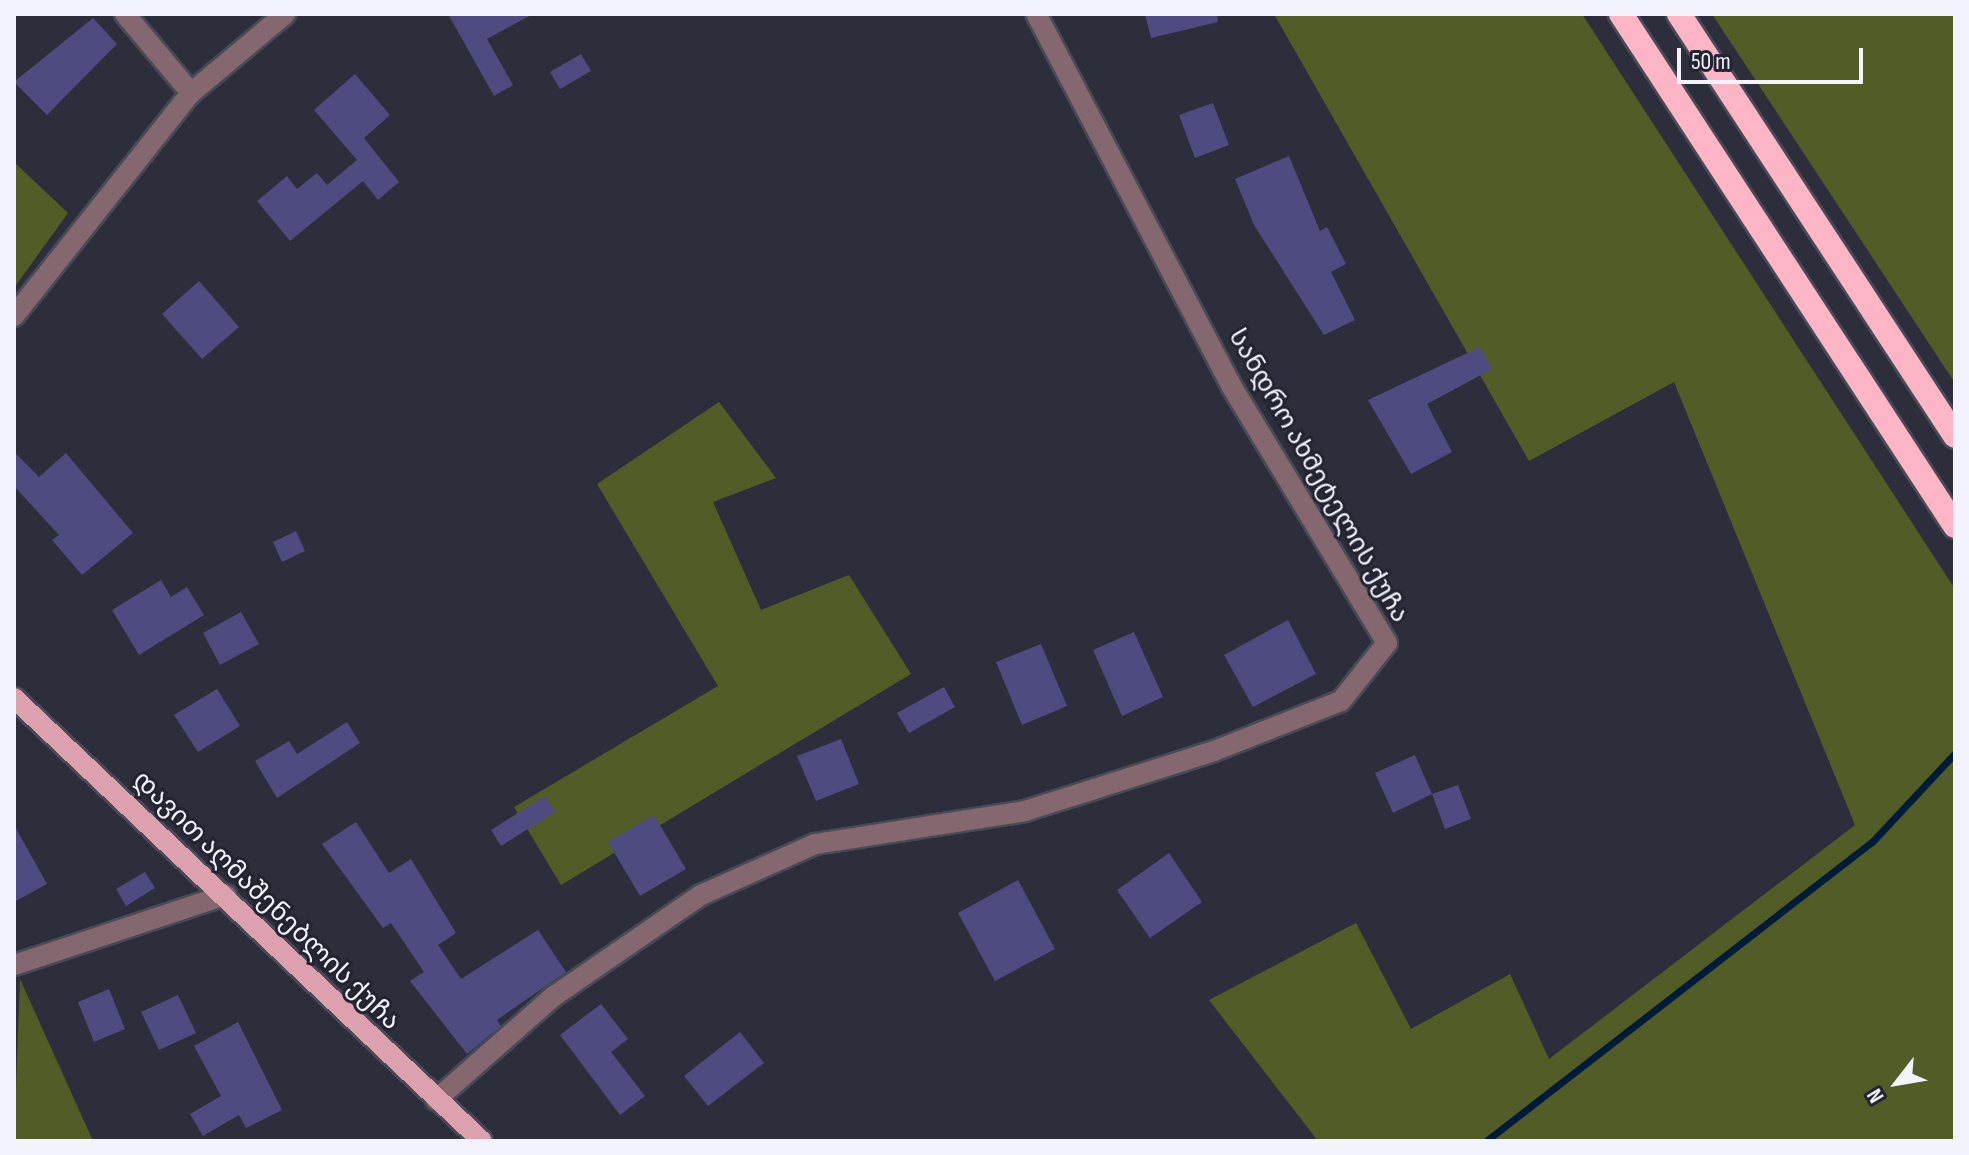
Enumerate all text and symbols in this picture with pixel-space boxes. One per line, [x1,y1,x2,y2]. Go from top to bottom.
scale bar [1681,32,1867,82]
text: 50 m [1691,47,1731,76]
street label: სანდრო ახმეტელის ქუჩა [1221,324,1415,628]
street label: დავით აღმაშენებლის ქუჩა [126,765,406,1037]
north arrow [1857,1043,1937,1123]
text: N [1861,1084,1891,1108]

